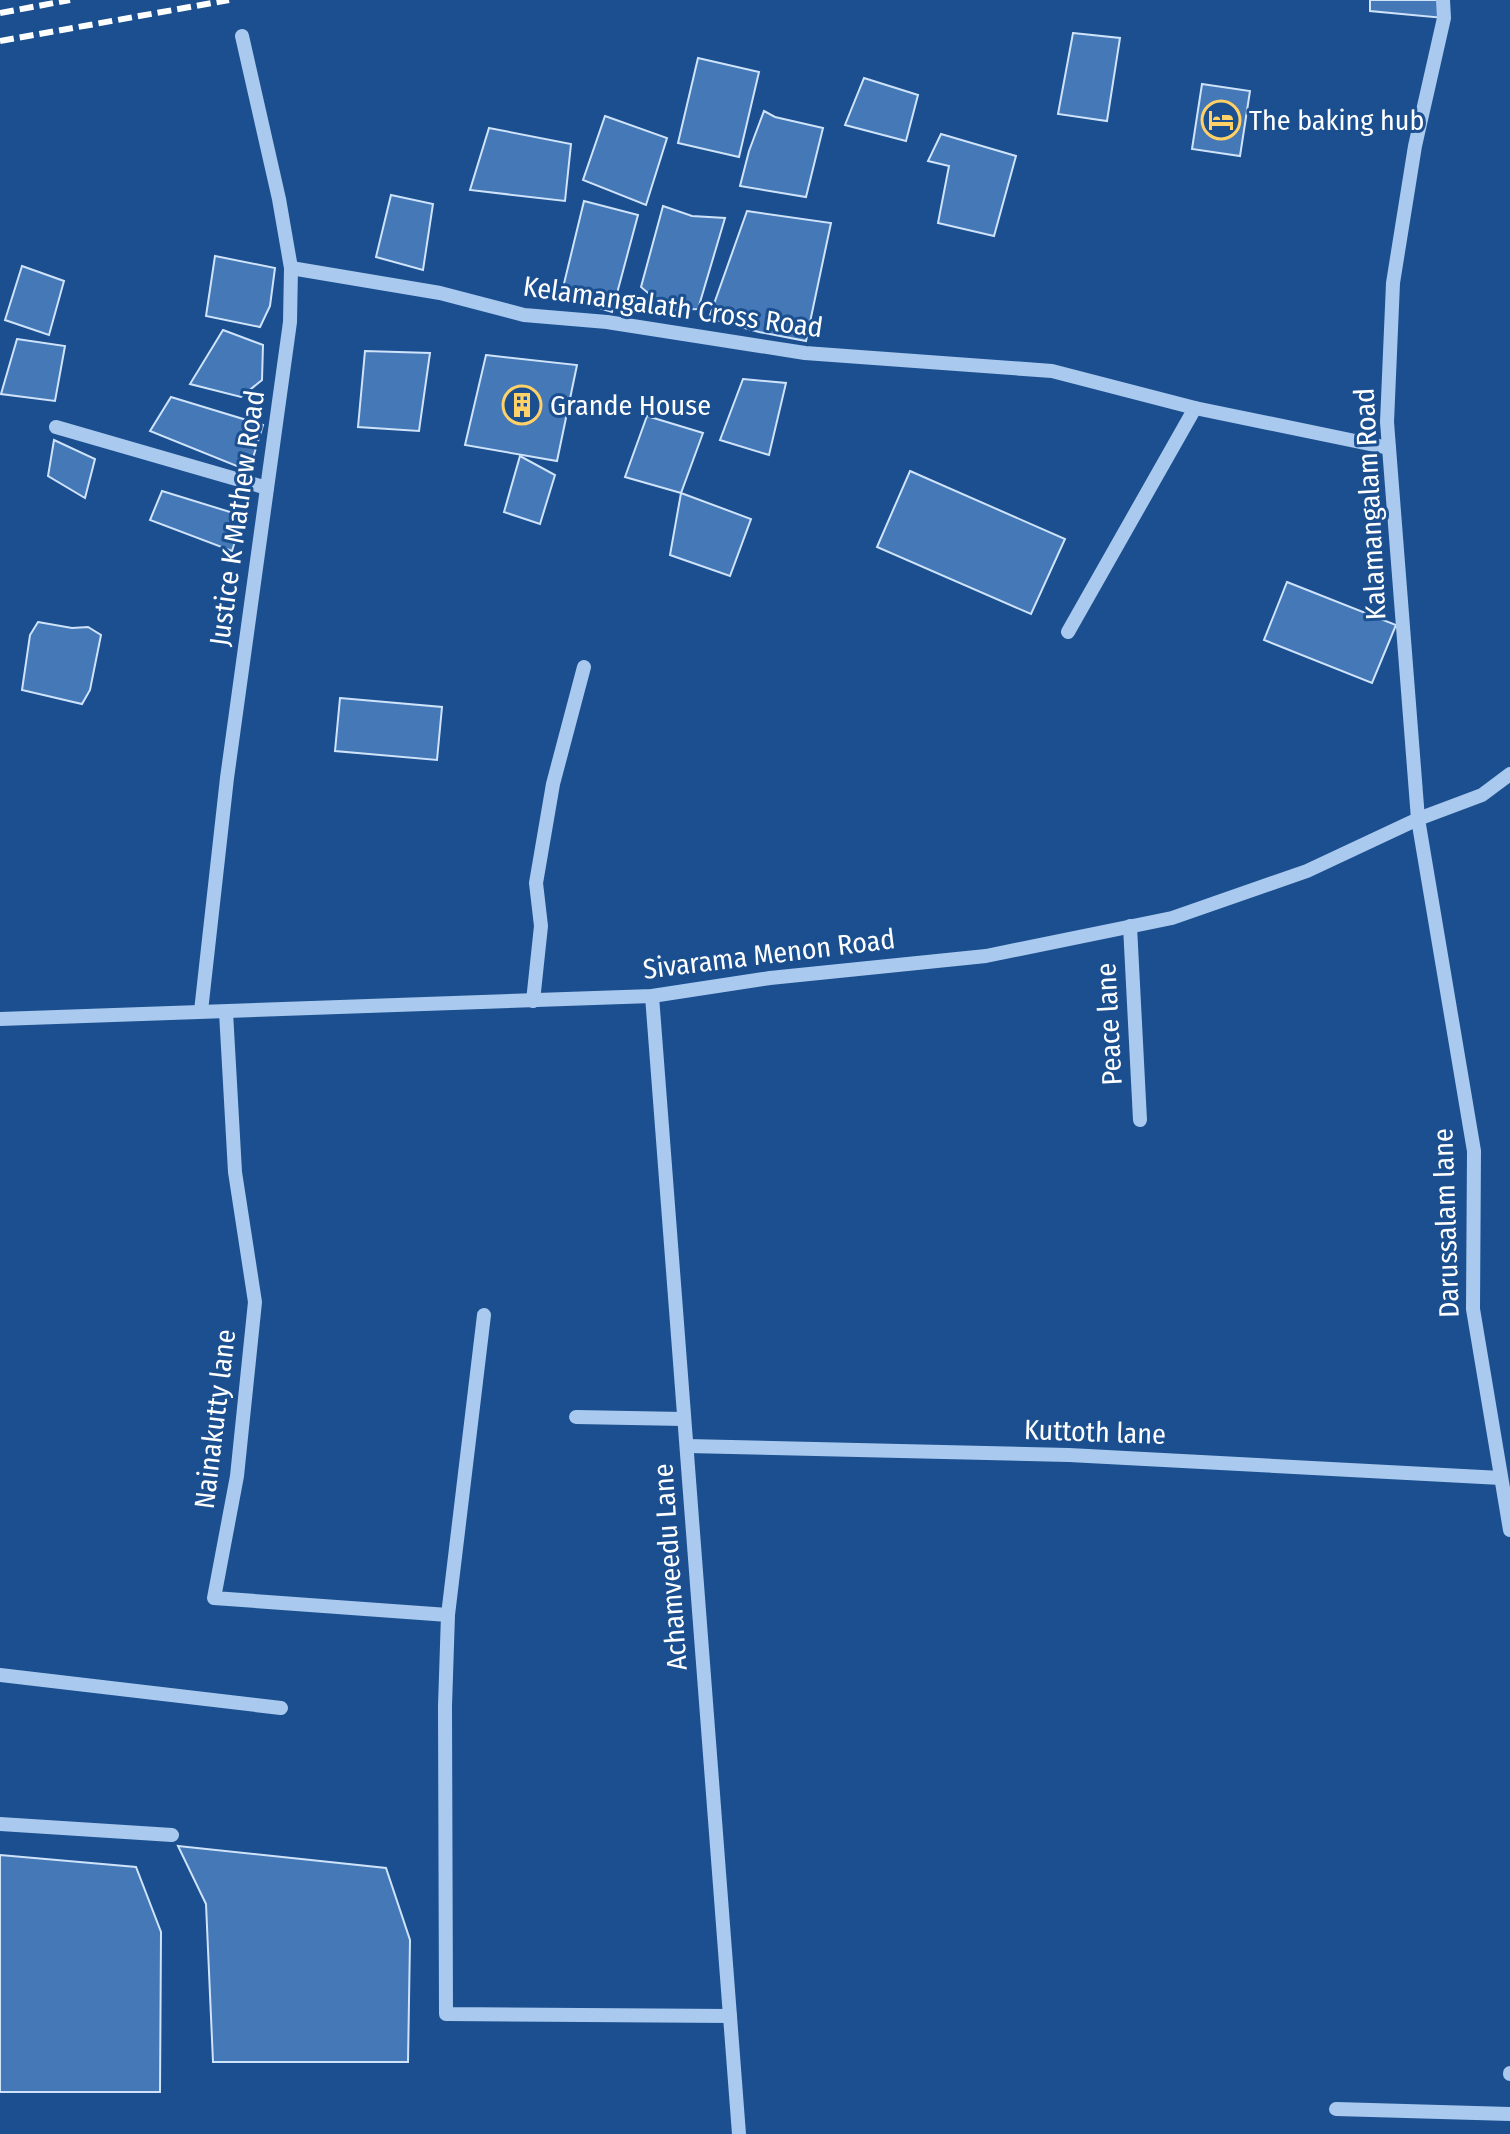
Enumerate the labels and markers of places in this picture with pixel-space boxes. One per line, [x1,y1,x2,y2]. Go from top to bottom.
hotel icon: The baking hub [1200,99,1242,141]
place label: The baking hub [1249,104,1424,137]
building icon: Grande House [501,384,543,426]
place label: Grande House [550,389,711,422]

